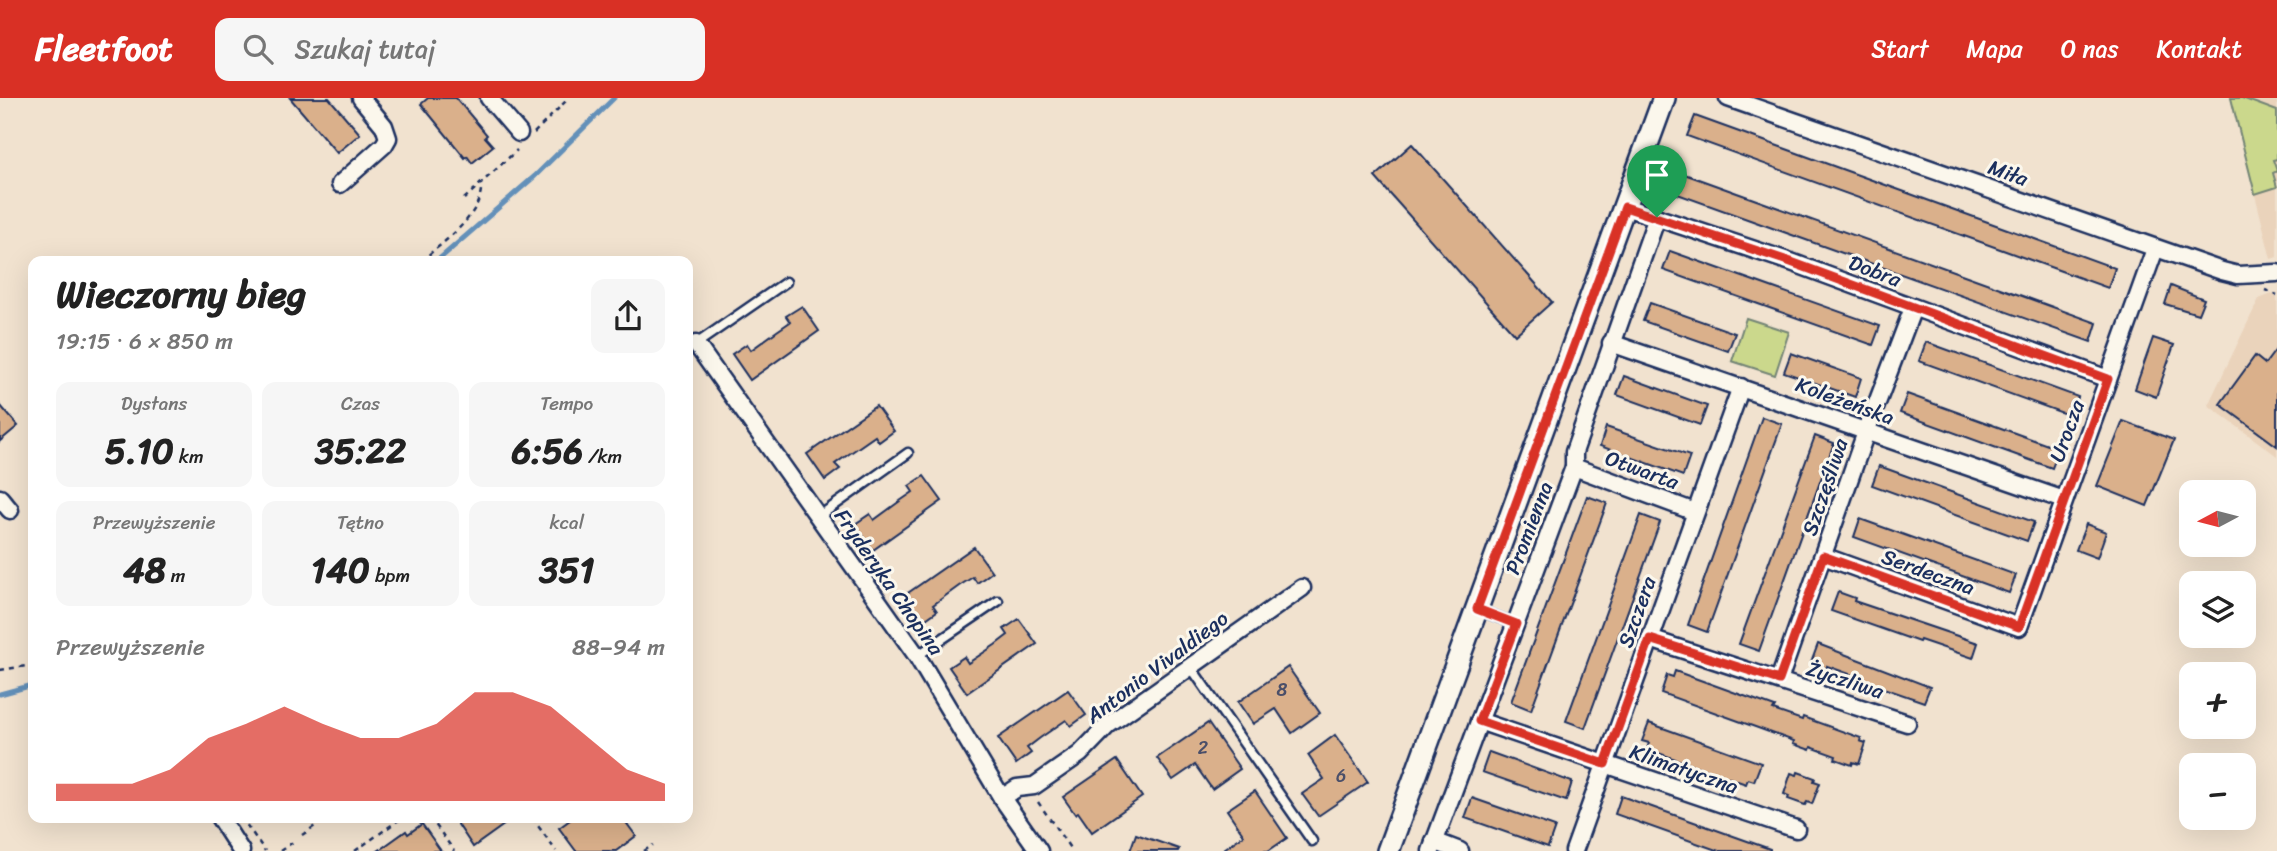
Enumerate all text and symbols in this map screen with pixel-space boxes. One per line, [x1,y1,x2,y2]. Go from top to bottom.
search box [215,18,705,81]
text: Fleetfoot [35,20,173,78]
text: Szukaj tutaj [295,26,436,72]
text: Start [1871,28,1928,70]
text: Mapa [1966,28,2023,70]
text: O nas [2061,28,2119,70]
text: Kontakt [2157,28,2242,70]
icon: search [239,30,277,68]
pin [1627,145,1687,217]
street label: Miła [1983,148,2034,198]
icon: arrive [1638,156,1676,194]
street label: Dobra [1843,244,1907,299]
text: Wieczorny bieg [56,261,306,328]
button: share [591,279,665,353]
text: 19:15 · 6 × 850 m [56,321,233,362]
street label: Koleżeńska [1790,366,1900,437]
text: Dystans [121,387,187,420]
text: Czas [341,387,380,420]
text: Tempo [540,387,593,420]
street label: Urocza [2038,394,2096,468]
text: 5.10 [105,420,174,482]
text: 35:22 [315,420,406,482]
text: 6:56 [511,420,583,482]
street label: Szczęśliwa [1791,433,1860,541]
street label: Otwarta [1600,439,1685,501]
text: km [174,440,204,473]
text: /km [583,440,622,473]
street label: Promienna [1494,475,1564,580]
north arrow [2179,480,2256,556]
map controls [2179,480,2256,830]
street label: Fryderyka Chopina [824,500,954,664]
text: Przewyższenie [93,506,216,539]
text: Tętno [337,506,384,539]
text: kcal [550,506,584,539]
street label: Serdeczna [1876,538,1980,607]
text: 48 [123,539,166,601]
text: 140 [311,539,370,601]
text: 351 [539,539,595,601]
text: m [166,559,185,592]
text: bpm [370,559,410,592]
street label: Szczera [1607,571,1668,653]
button: layers [2179,571,2256,648]
street label: Antonio Vivaldiego [1076,600,1237,734]
text: Przewyższenie [56,627,205,668]
text: 88–94 m [572,627,665,668]
street label: Życzliwa [1801,650,1889,711]
button: + [2179,662,2256,739]
house number: 8 [1277,674,1288,706]
house number: 2 [1198,732,1208,764]
street label: Klimatyczna [1624,733,1744,805]
button: − [2179,753,2256,830]
house number: 6 [1336,760,1346,792]

